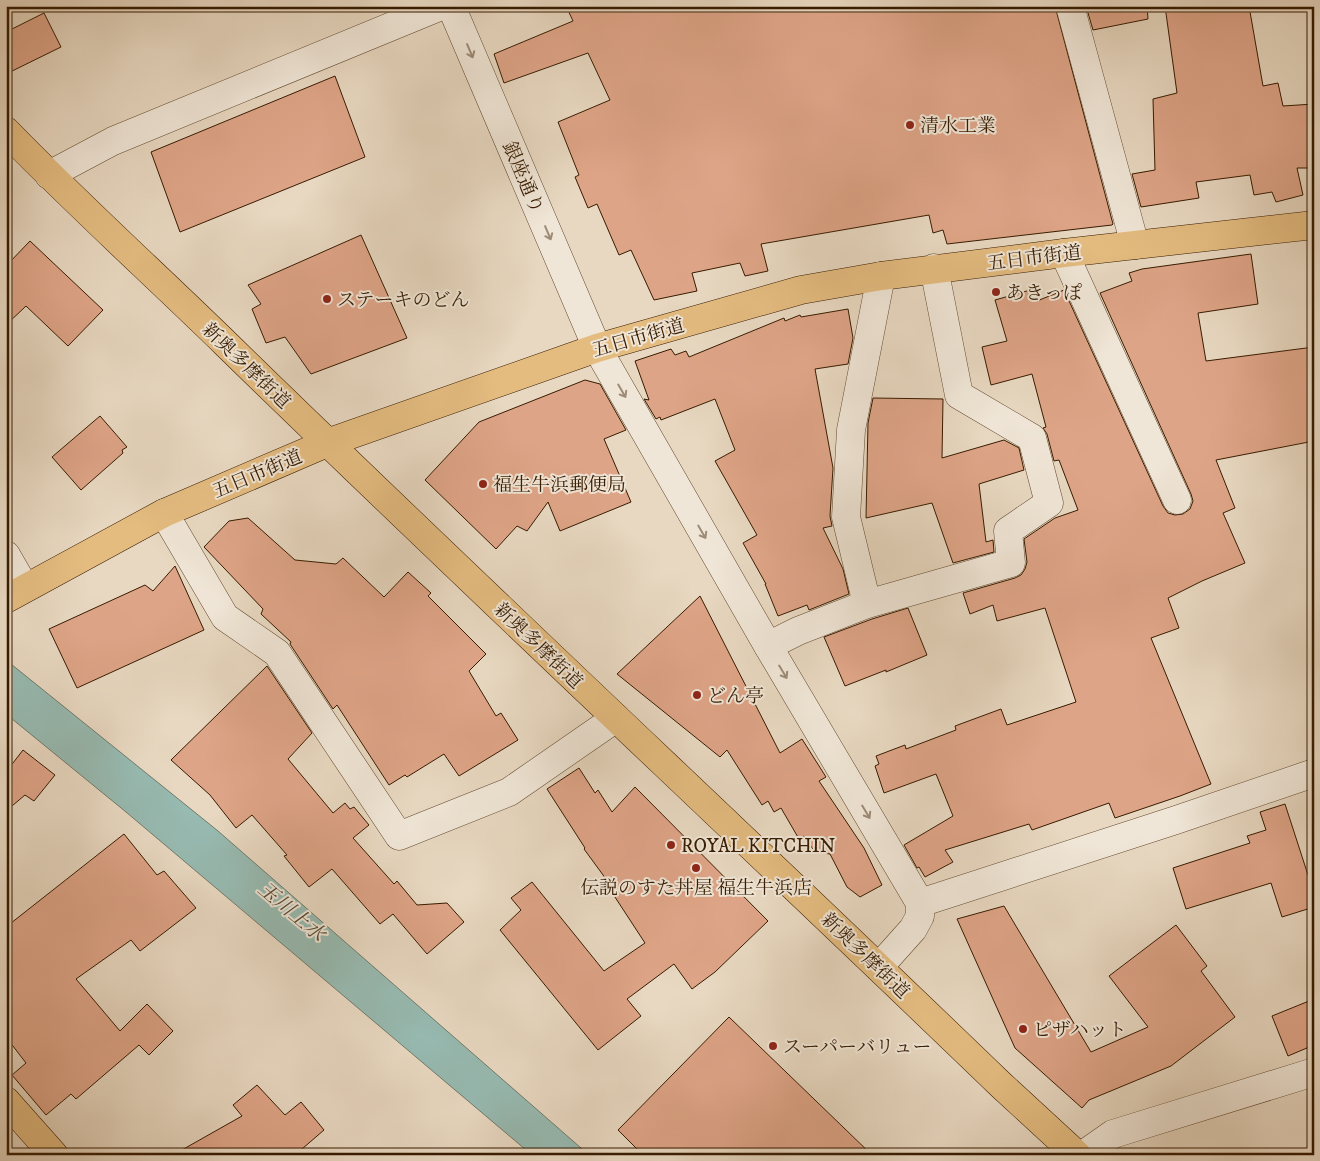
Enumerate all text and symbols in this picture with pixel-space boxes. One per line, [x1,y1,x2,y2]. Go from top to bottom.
one-way arrow [466,43,476,58]
place label: 清水工業 [920,115,996,138]
marker: 清水工業 [904,119,916,131]
street label: 銀座通り [497,138,548,217]
one-way arrow [543,225,553,240]
street label: 五日市街道 [986,241,1083,276]
place label: あきっぽ [1006,282,1082,305]
marker: あきっぽ [990,286,1002,298]
place label: ステーキのどん [337,289,470,312]
marker: ステーキのどん [321,293,333,305]
street label: 五日市街道 [590,314,687,363]
street label: 新奥多摩街道 [197,318,295,414]
one-way arrow [617,383,627,397]
street label: 五日市街道 [209,445,306,504]
place label: 福生牛浜郵便局 [493,474,626,497]
marker: 福生牛浜郵便局 [477,478,489,490]
one-way arrow [698,524,708,538]
street label: 新奥多摩街道 [489,598,587,694]
one-way arrow [779,665,789,679]
place label: どん亭 [707,685,764,708]
marker: どん亭 [691,689,703,701]
one-way arrow [862,805,872,819]
place label: ROYAL KITCHIN [681,835,835,858]
marker: ROYAL KITCHIN [665,839,677,851]
marker: 伝説のすた丼屋 福生牛浜店 [690,862,702,874]
water label: 玉川上水 [252,877,331,949]
place label: 伝説のすた丼屋 福生牛浜店 [580,877,812,900]
street label: 新奥多摩街道 [816,908,914,1004]
place label: ピザハット [1033,1019,1127,1042]
marker: ピザハット [1017,1023,1029,1035]
place label: スーパーバリュー [783,1036,932,1059]
marker: スーパーバリュー [767,1040,779,1052]

